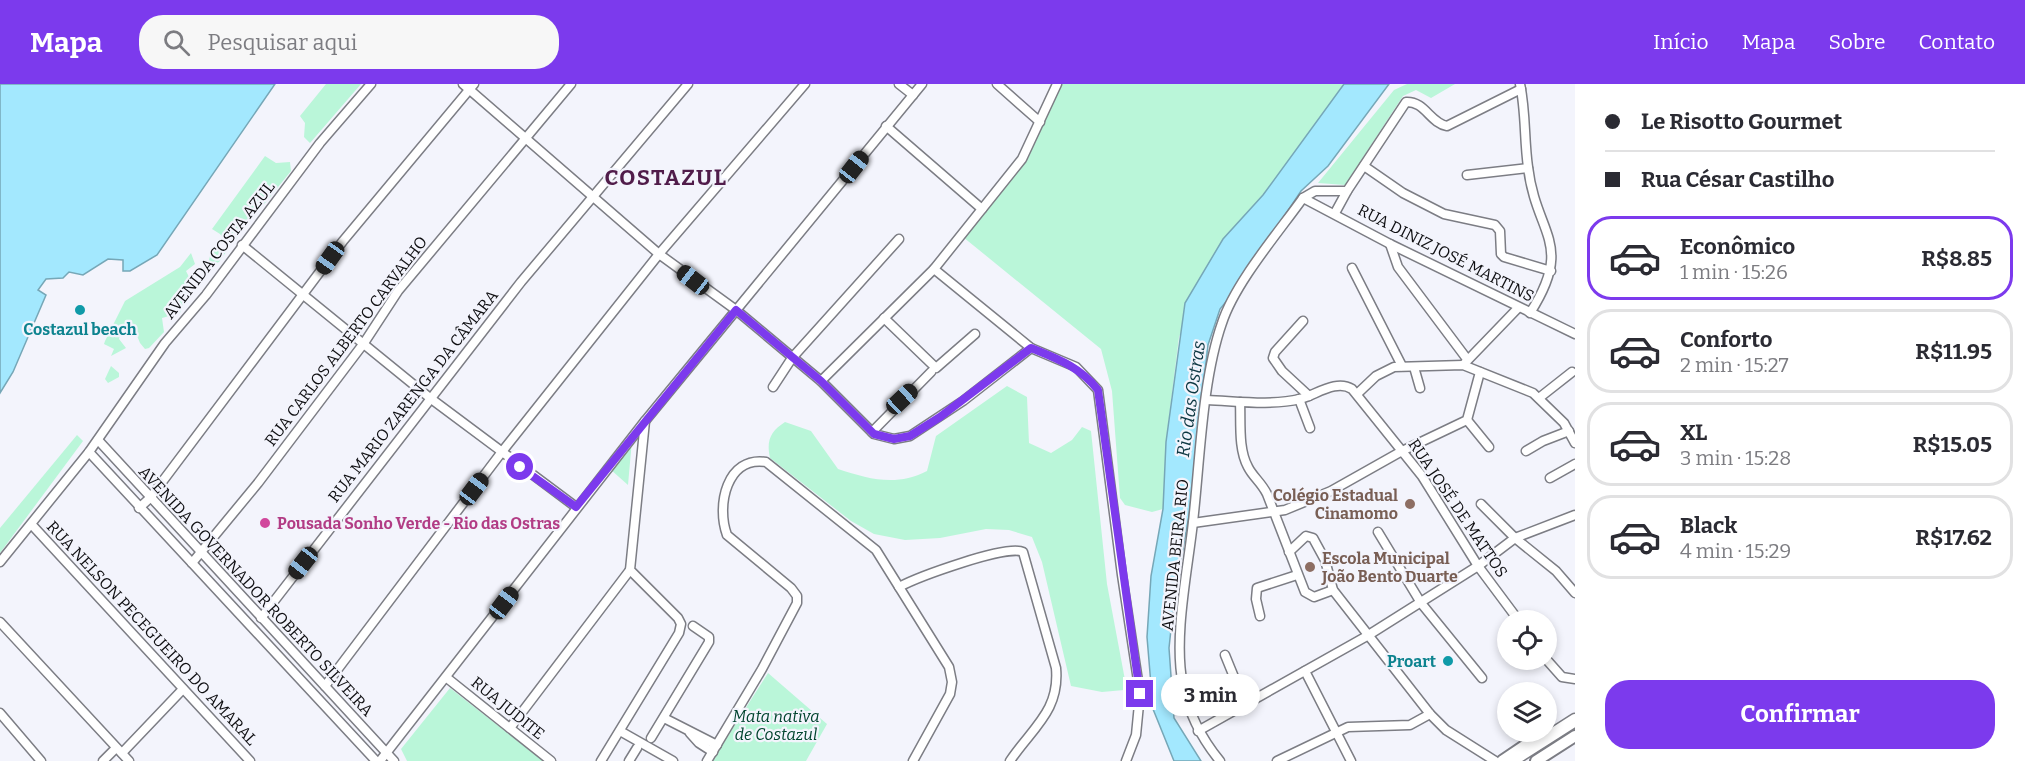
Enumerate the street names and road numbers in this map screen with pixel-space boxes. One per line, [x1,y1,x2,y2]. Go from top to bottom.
street label: AVENIDA COSTA AZUL [159,177,279,322]
street label: RUA DINIZ JOSÉ MARTINS [1355,199,1538,306]
street label: RUA CARLOS ALBERTO CARVALHO [261,232,431,450]
street label: RUA MARIO ZARENGA DA CÂMARA [323,285,502,506]
street label: RUA JOSÉ DE MATTOS [1404,434,1512,581]
street label: AVENIDA GOVERNADOR ROBERTO SILVEIRA [135,462,378,721]
street label: AVENIDA BEIRA RIO [1158,478,1192,632]
street label: RUA NELSON PECEGUEIRO DO AMARAL [43,517,261,749]
street label: RUA JUDITE [468,673,548,743]

